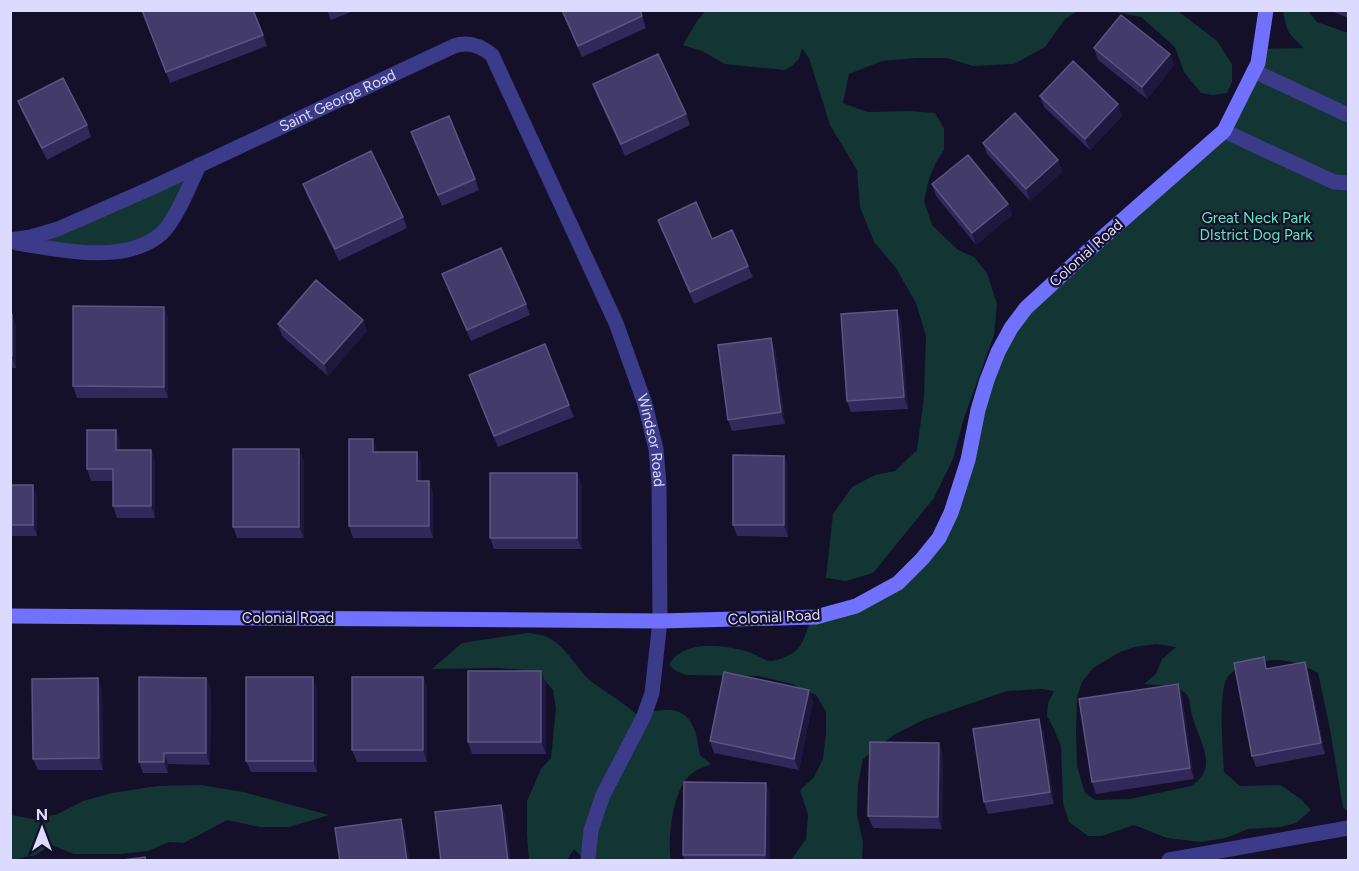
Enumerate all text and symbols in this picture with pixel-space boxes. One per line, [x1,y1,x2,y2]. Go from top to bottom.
street label: Saint George Road [276,66,399,136]
park label: Great Neck Park DIstrict Dog Park [1199,209,1313,244]
street label: Colonial Road [1046,215,1126,291]
street label: Windsor Road [633,392,668,488]
street label: Colonial Road [727,606,821,628]
street label: Colonial Road [242,609,334,627]
north arrow [12,799,72,859]
text: N [36,805,48,824]

